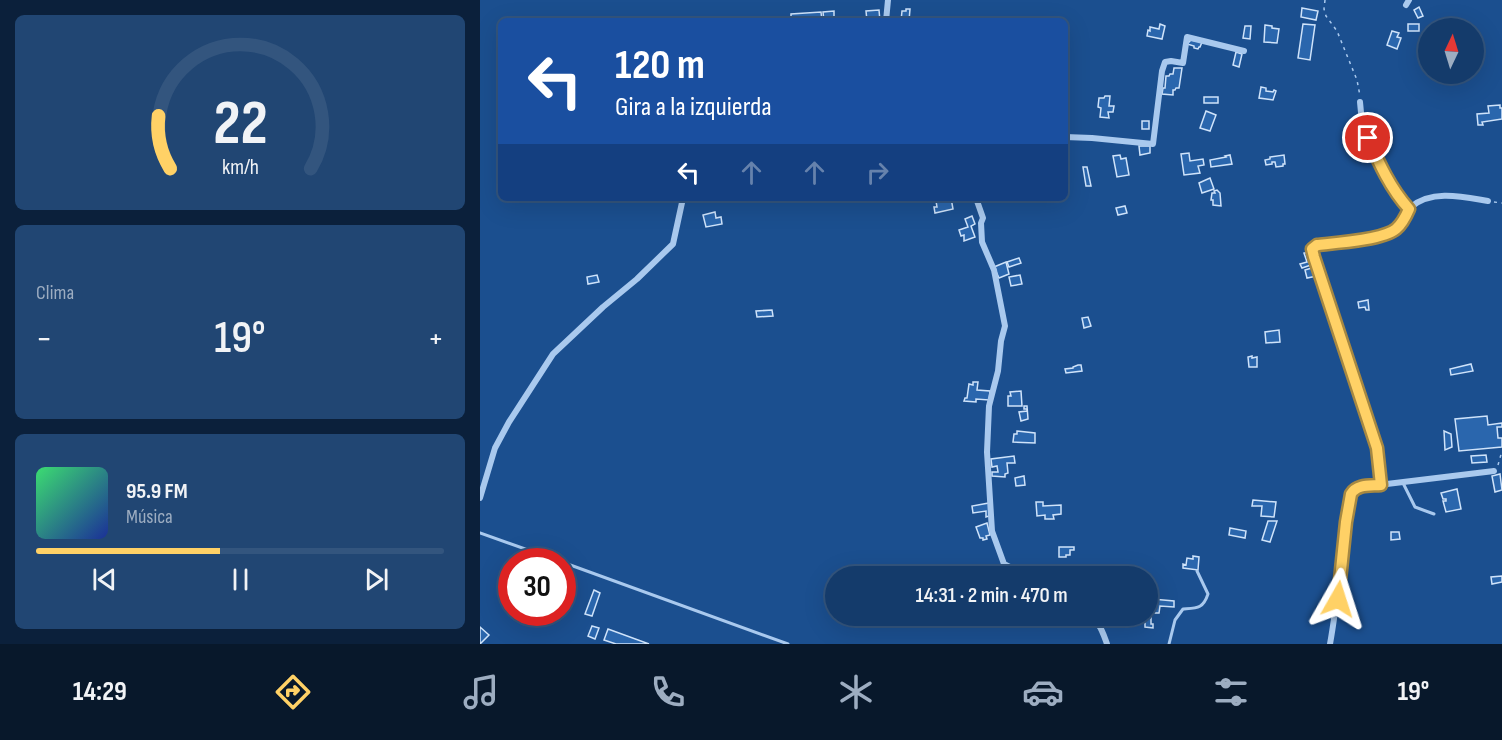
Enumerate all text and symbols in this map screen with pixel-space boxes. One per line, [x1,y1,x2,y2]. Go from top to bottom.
north arrow [1418,18,1484,84]
map controls [1418,18,1484,84]
text: 120 m [615,40,705,91]
icon: left [516,42,594,120]
text: 22 [213,88,267,163]
text: Gira a la izquierda [615,91,772,123]
pin [1342,112,1393,163]
icon: arrive [1351,121,1384,154]
text: km/h [221,156,259,181]
icon: left [672,156,705,189]
icon: ahead [735,156,768,189]
icon: ahead [798,156,831,189]
icon: right [861,156,894,189]
text: Clima [36,281,74,305]
text: 19° [214,311,266,366]
text: − [36,319,52,359]
text: + [428,319,444,359]
text: 95.9 FM [126,478,188,505]
text: Música [126,505,173,529]
speed limit sign: 30 [498,548,576,626]
icon: previous [88,563,121,596]
icon: pause [224,563,257,596]
icon: next [360,563,393,596]
position arrow [1306,567,1370,631]
text: 14:31 · 2 min · 470 m [915,582,1068,609]
icon: directions [272,671,314,713]
icon: music [460,671,502,713]
icon: phone [647,671,689,713]
icon: climate [835,671,877,713]
icon: car [1022,671,1064,713]
icon: filters [1210,671,1252,713]
text: 14:29 [73,676,127,708]
text: 19° [1397,676,1429,708]

